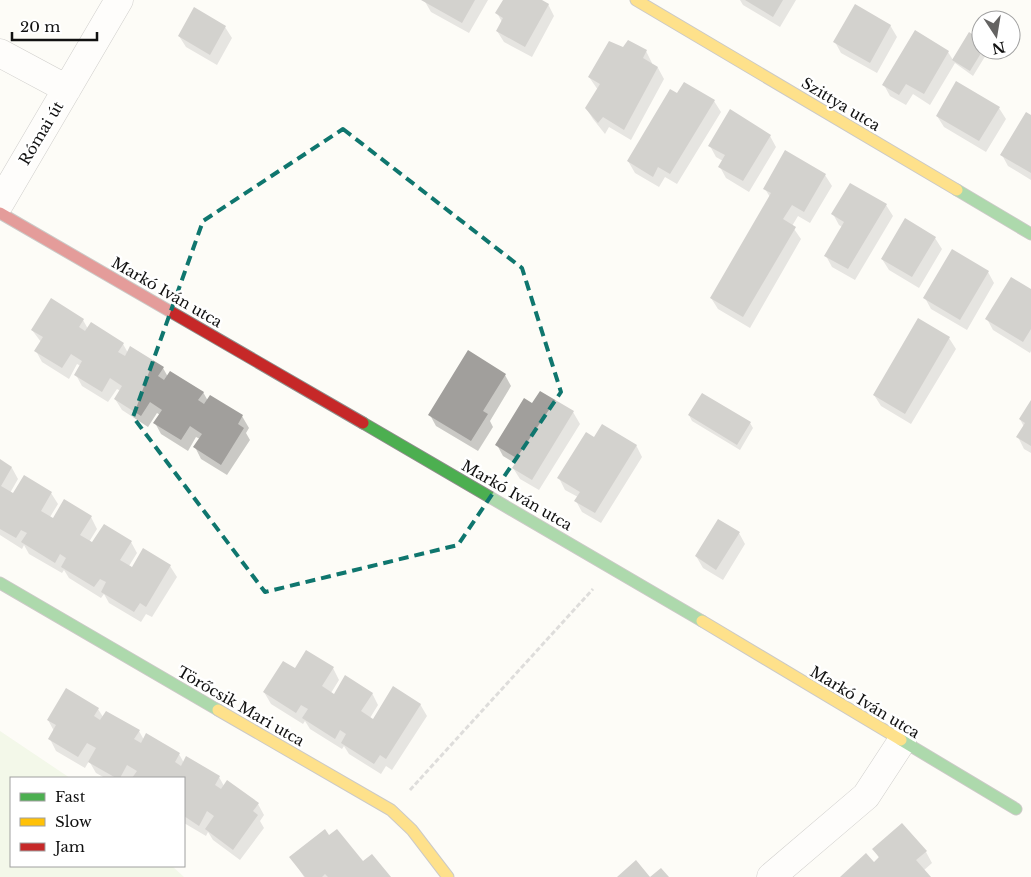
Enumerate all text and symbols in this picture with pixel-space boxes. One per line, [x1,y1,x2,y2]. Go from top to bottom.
scale bar [12,10,98,42]
north arrow [971,10,1021,60]
text: 20 m [20,17,60,36]
text: N [990,38,1007,58]
street label: Szittya utca [798,73,884,135]
street label: Római út [15,97,68,168]
street label: Markó Iván utca [108,253,226,332]
street label: Markó Iván utca [458,456,576,535]
street label: Törőcsik Mari utca [174,662,309,750]
street label: Markó Iván utca [807,662,924,743]
legend [10,777,185,867]
text: Fast [55,787,86,806]
text: Slow [55,812,92,831]
text: Jam [53,837,85,856]

